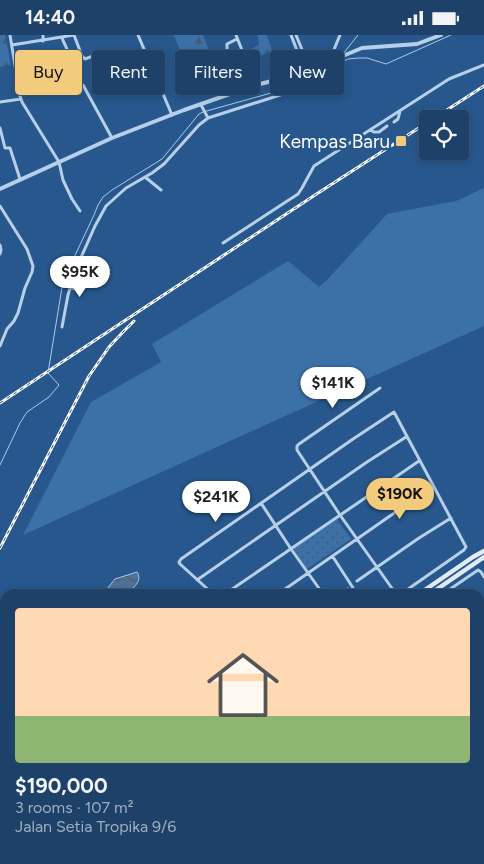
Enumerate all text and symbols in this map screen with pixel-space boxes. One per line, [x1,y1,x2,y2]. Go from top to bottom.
text: 14:40 [25,6,75,29]
chip: Buy [15,50,82,95]
chip: Rent [92,50,165,95]
chip: Filters [175,50,260,95]
chip: New [270,50,344,95]
map controls [419,110,469,160]
button: locate [419,110,469,160]
place label: Kempas Baru [279,130,390,153]
marker: Kempas Baru [394,134,408,148]
pin: $95K [50,255,110,298]
text: $95K [61,262,99,281]
pin: $141K [298,367,368,409]
text: $141K [311,373,355,392]
pin: $190K [365,477,435,520]
pin: $241K [181,481,251,523]
text: $190K [377,484,423,503]
text: $241K [193,487,239,506]
icon: home [198,640,288,730]
text: $190,000 [15,773,108,798]
text: 3 rooms · 107 m² [15,798,133,817]
text: Jalan Setia Tropika 9/6 [15,817,176,836]

